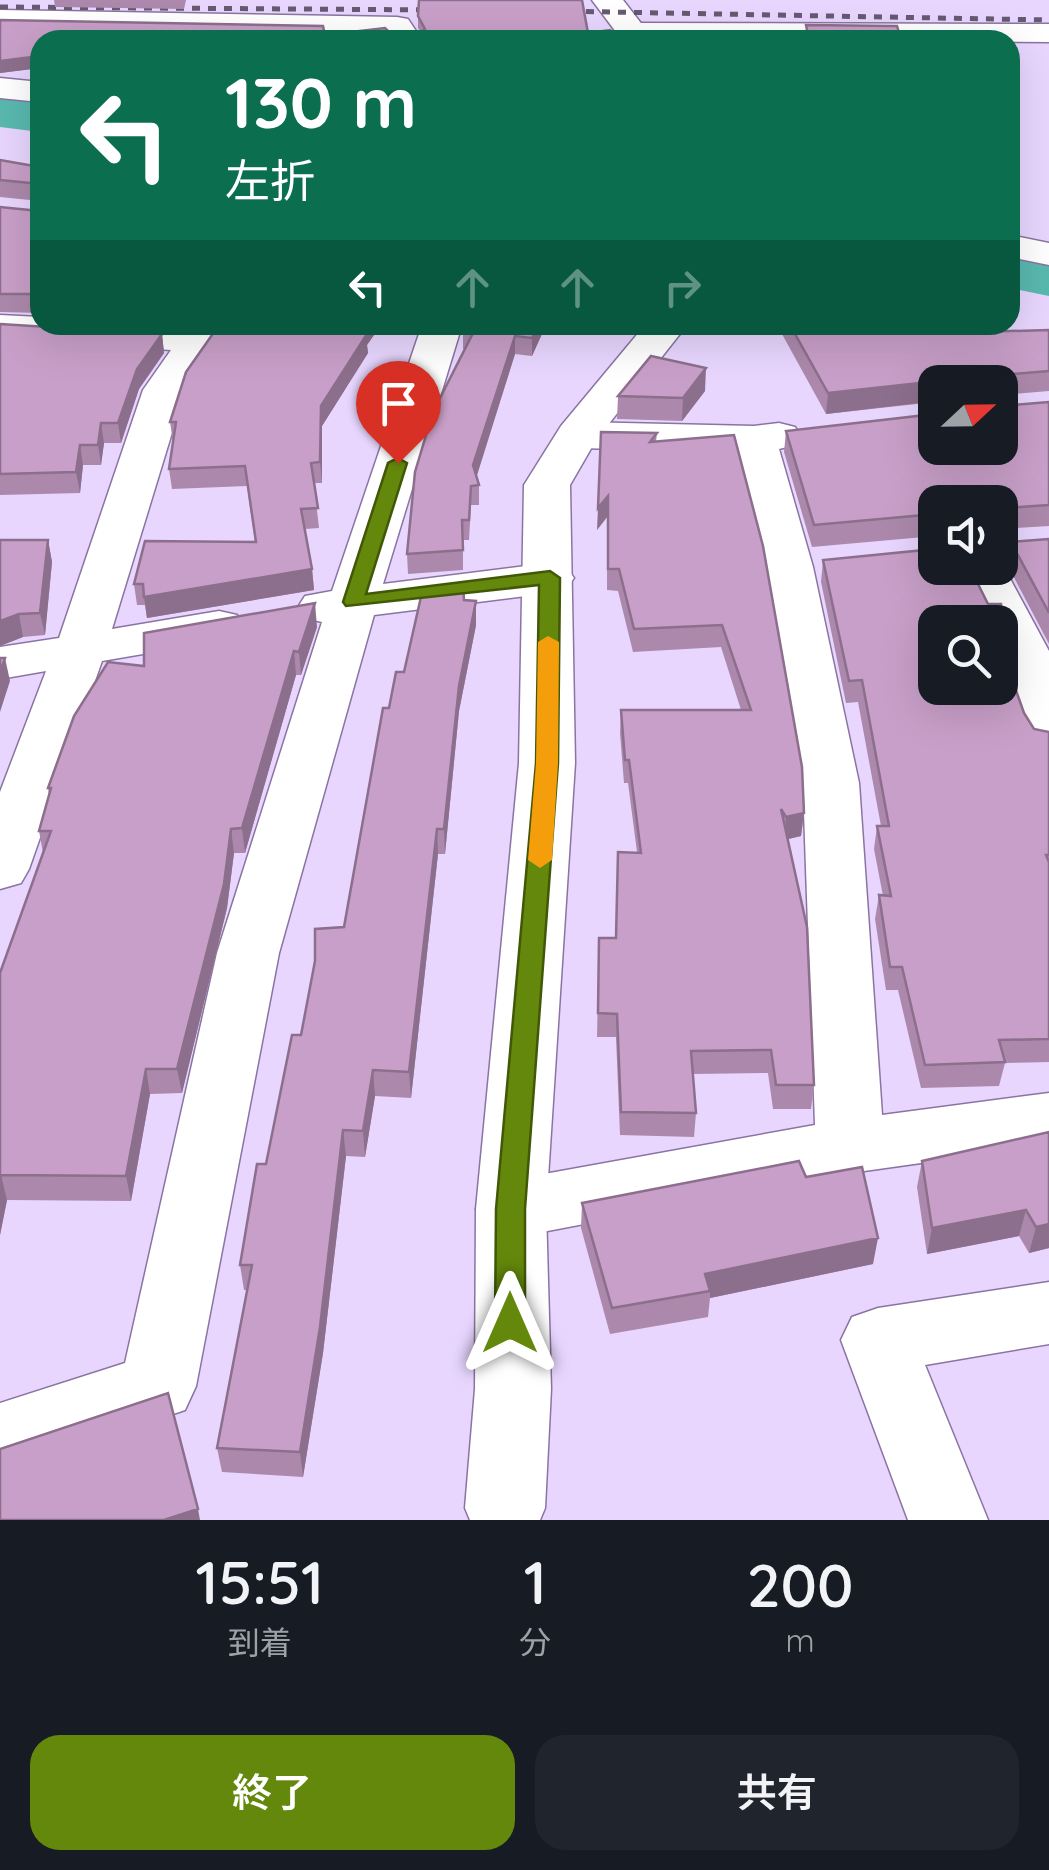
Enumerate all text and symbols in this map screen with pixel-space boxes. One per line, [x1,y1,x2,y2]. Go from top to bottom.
text: 130 m [225,58,417,146]
icon: left [60,70,190,200]
text: 左折 [225,152,315,208]
icon: left [340,260,395,315]
icon: ahead [445,260,500,315]
icon: ahead [550,260,605,315]
icon: right [655,260,710,315]
pin [356,361,441,464]
north arrow [918,365,1018,465]
map controls [918,365,1018,705]
icon: arrive [371,376,426,431]
button: sound [918,485,1018,585]
button: search [918,605,1018,705]
position arrow [458,1271,562,1375]
text: 15:51 [195,1544,324,1619]
text: 1 [524,1544,547,1619]
text: 200 [747,1547,854,1622]
text: m [786,1620,815,1660]
text: 到着 [228,1622,292,1662]
text: 分 [519,1622,551,1662]
button: 終了 [30,1735,515,1850]
button: 共有 [535,1735,1019,1850]

